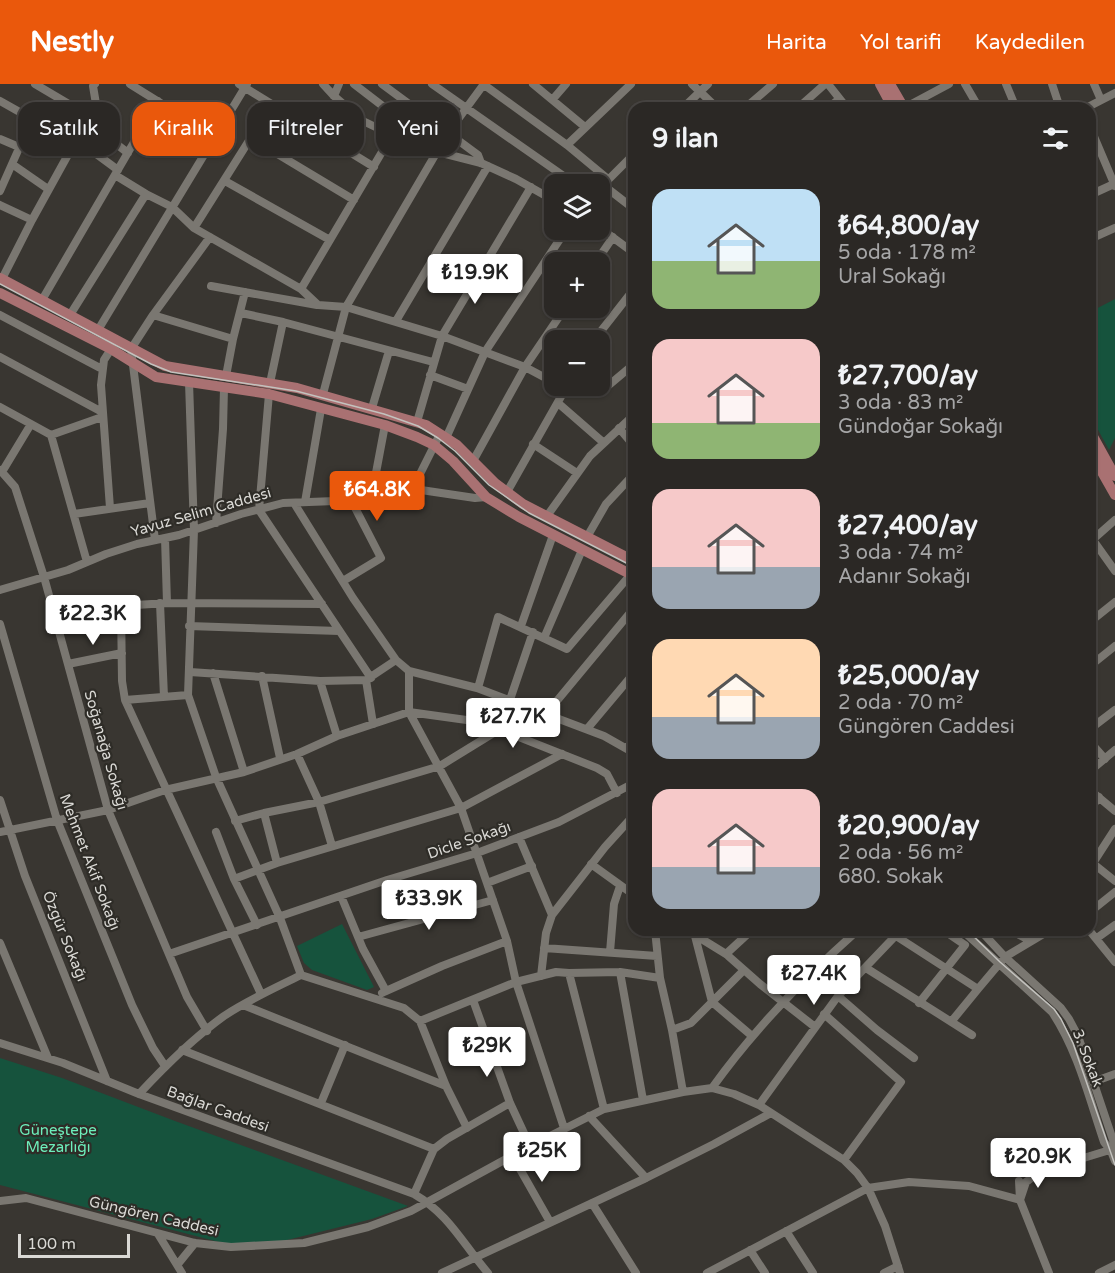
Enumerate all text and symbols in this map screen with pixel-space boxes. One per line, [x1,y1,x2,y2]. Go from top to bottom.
text: Nestly [30,25,114,59]
text: Harita [766,30,827,55]
text: Yol tarifi [860,30,942,55]
text: Kaydedilen [975,30,1085,55]
chip: Satılık [18,102,120,156]
chip: Kiralık [132,102,235,156]
chip: Filtreler [247,102,364,156]
chip: Yeni [376,102,460,156]
icon: filters [1039,122,1072,155]
text: 9 ilan [652,123,718,154]
map controls [544,174,610,396]
button: layers [544,174,610,240]
text: ₺64,800/ay [838,210,979,241]
icon: home [700,213,772,285]
text: 5 oda · 178 m² [838,241,976,265]
button: + [544,252,610,318]
pin: ₺19.9K [426,254,524,305]
text: ₺19.9K [442,261,508,285]
text: Ural Sokağı [838,265,946,289]
button: − [544,330,610,396]
text: ₺27,700/ay [838,360,978,391]
icon: home [700,363,772,435]
text: 3 oda · 83 m² [838,391,963,415]
text: Gündoğar Sokağı [838,415,1003,439]
pin: ₺64.8K [328,471,426,522]
text: ₺64.8K [344,478,410,502]
street label: Yavuz Selim Caddesi [129,483,273,541]
text: ₺27,400/ay [838,510,978,541]
icon: home [700,513,772,585]
text: 3 oda · 74 m² [838,541,963,565]
text: Adanır Sokağı [838,565,971,589]
pin: ₺22.3K [44,595,142,646]
text: ₺22.3K [60,602,126,626]
text: ₺25,000/ay [838,660,979,691]
icon: home [700,663,772,735]
street label: Soğanağa Sokağı [80,688,132,812]
text: 2 oda · 70 m² [838,691,963,715]
pin: ₺27.7K [464,698,562,749]
text: ₺27.7K [480,705,546,729]
text: Güngören Caddesi [838,715,1015,739]
street label: Mehmet Akif Sokağı [56,791,124,933]
text: ₺20,900/ay [838,810,979,841]
icon: home [700,813,772,885]
street label: Dicle Sokağı [425,817,513,863]
text: 2 oda · 56 m² [838,841,963,865]
text: 680. Sokak [838,865,943,889]
pin: ₺33.9K [380,880,478,931]
text: ₺33.9K [396,887,462,911]
street label: Özgür Sokağı [39,888,91,984]
pin: ₺27.4K [765,955,863,1006]
text: ₺27.4K [781,962,847,986]
pin: ₺29K [451,1027,523,1078]
street label: 3. Sokak [1069,1027,1107,1089]
text: ₺29K [462,1034,512,1058]
street label: Bağlar Caddesi [165,1082,271,1136]
park label: Güneştepe Mezarlığı [19,1121,97,1156]
pin: ₺25K [506,1132,578,1183]
pin: ₺20.9K [989,1138,1087,1189]
text: ₺25K [517,1139,567,1163]
text: ₺20.9K [1005,1145,1071,1169]
street label: Güngören Caddesi [87,1192,221,1240]
scale bar [18,1231,130,1258]
text: 100 m [27,1234,76,1254]

